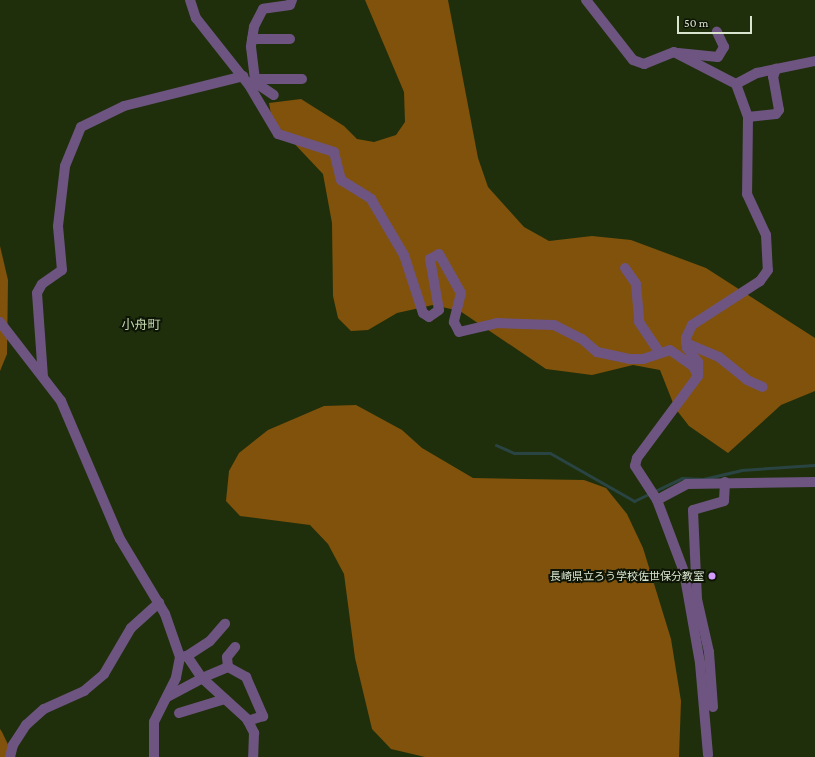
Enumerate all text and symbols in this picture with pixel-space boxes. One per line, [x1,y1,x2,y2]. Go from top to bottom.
scale bar [679,8,754,34]
text: 50 m [684,16,708,30]
district label: 小舟町 [122,317,160,333]
place label: 長崎県立ろう学校佐世保分教室 [550,569,704,583]
marker: 長崎県立ろう学校佐世保分教室 [707,571,717,581]

